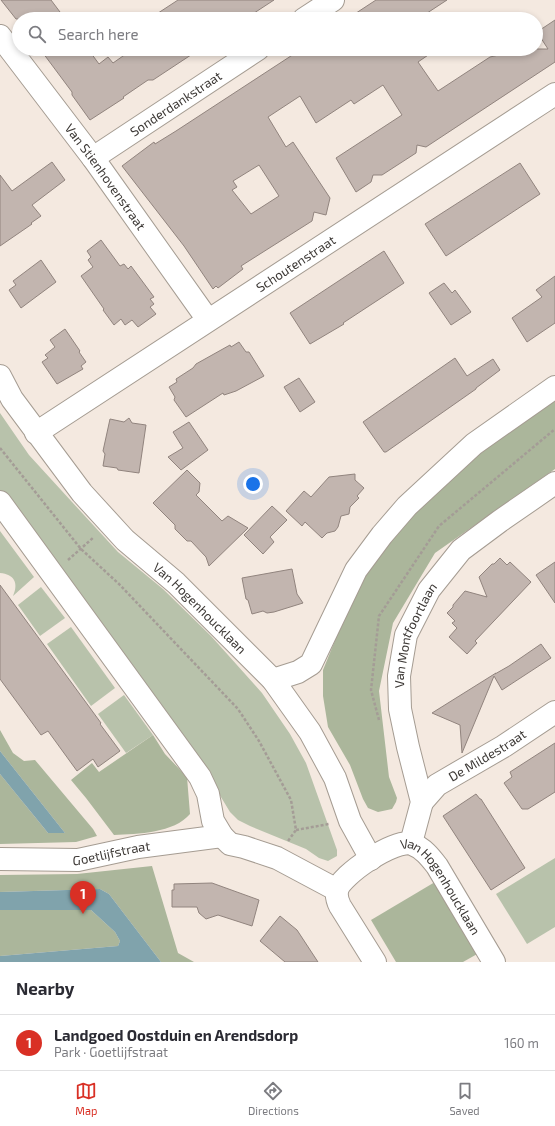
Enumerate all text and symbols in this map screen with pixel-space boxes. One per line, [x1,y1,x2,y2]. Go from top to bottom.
search box [12,12,543,56]
icon: search [26,23,48,45]
text: Search here [58,25,139,43]
street label: Sonderdankstraat [127,67,225,139]
street label: Van Stienhovenstraat [62,120,149,233]
street label: Schoutenstraat [253,232,338,295]
your location [243,474,263,494]
street label: Van Hogenhoucklaan [150,559,250,657]
street label: Van Montfoortlaan [391,579,440,688]
street label: De Mildestraat [446,726,529,785]
street label: Van Hogenhoucklaan [399,835,484,938]
street label: Goetlijfstraat [72,838,151,868]
pin: 1 [70,881,96,914]
text: Nearby [16,978,74,998]
text: Landgoed Oostduin en Arendsdorp [54,1026,298,1044]
text: 1 [26,1035,32,1051]
text: 160 m [504,1035,539,1051]
text: Park · Goetlijfstraat [54,1044,168,1060]
tab: Map [75,1080,97,1117]
tab: Directions [248,1080,299,1117]
tab: Saved [449,1080,480,1117]

